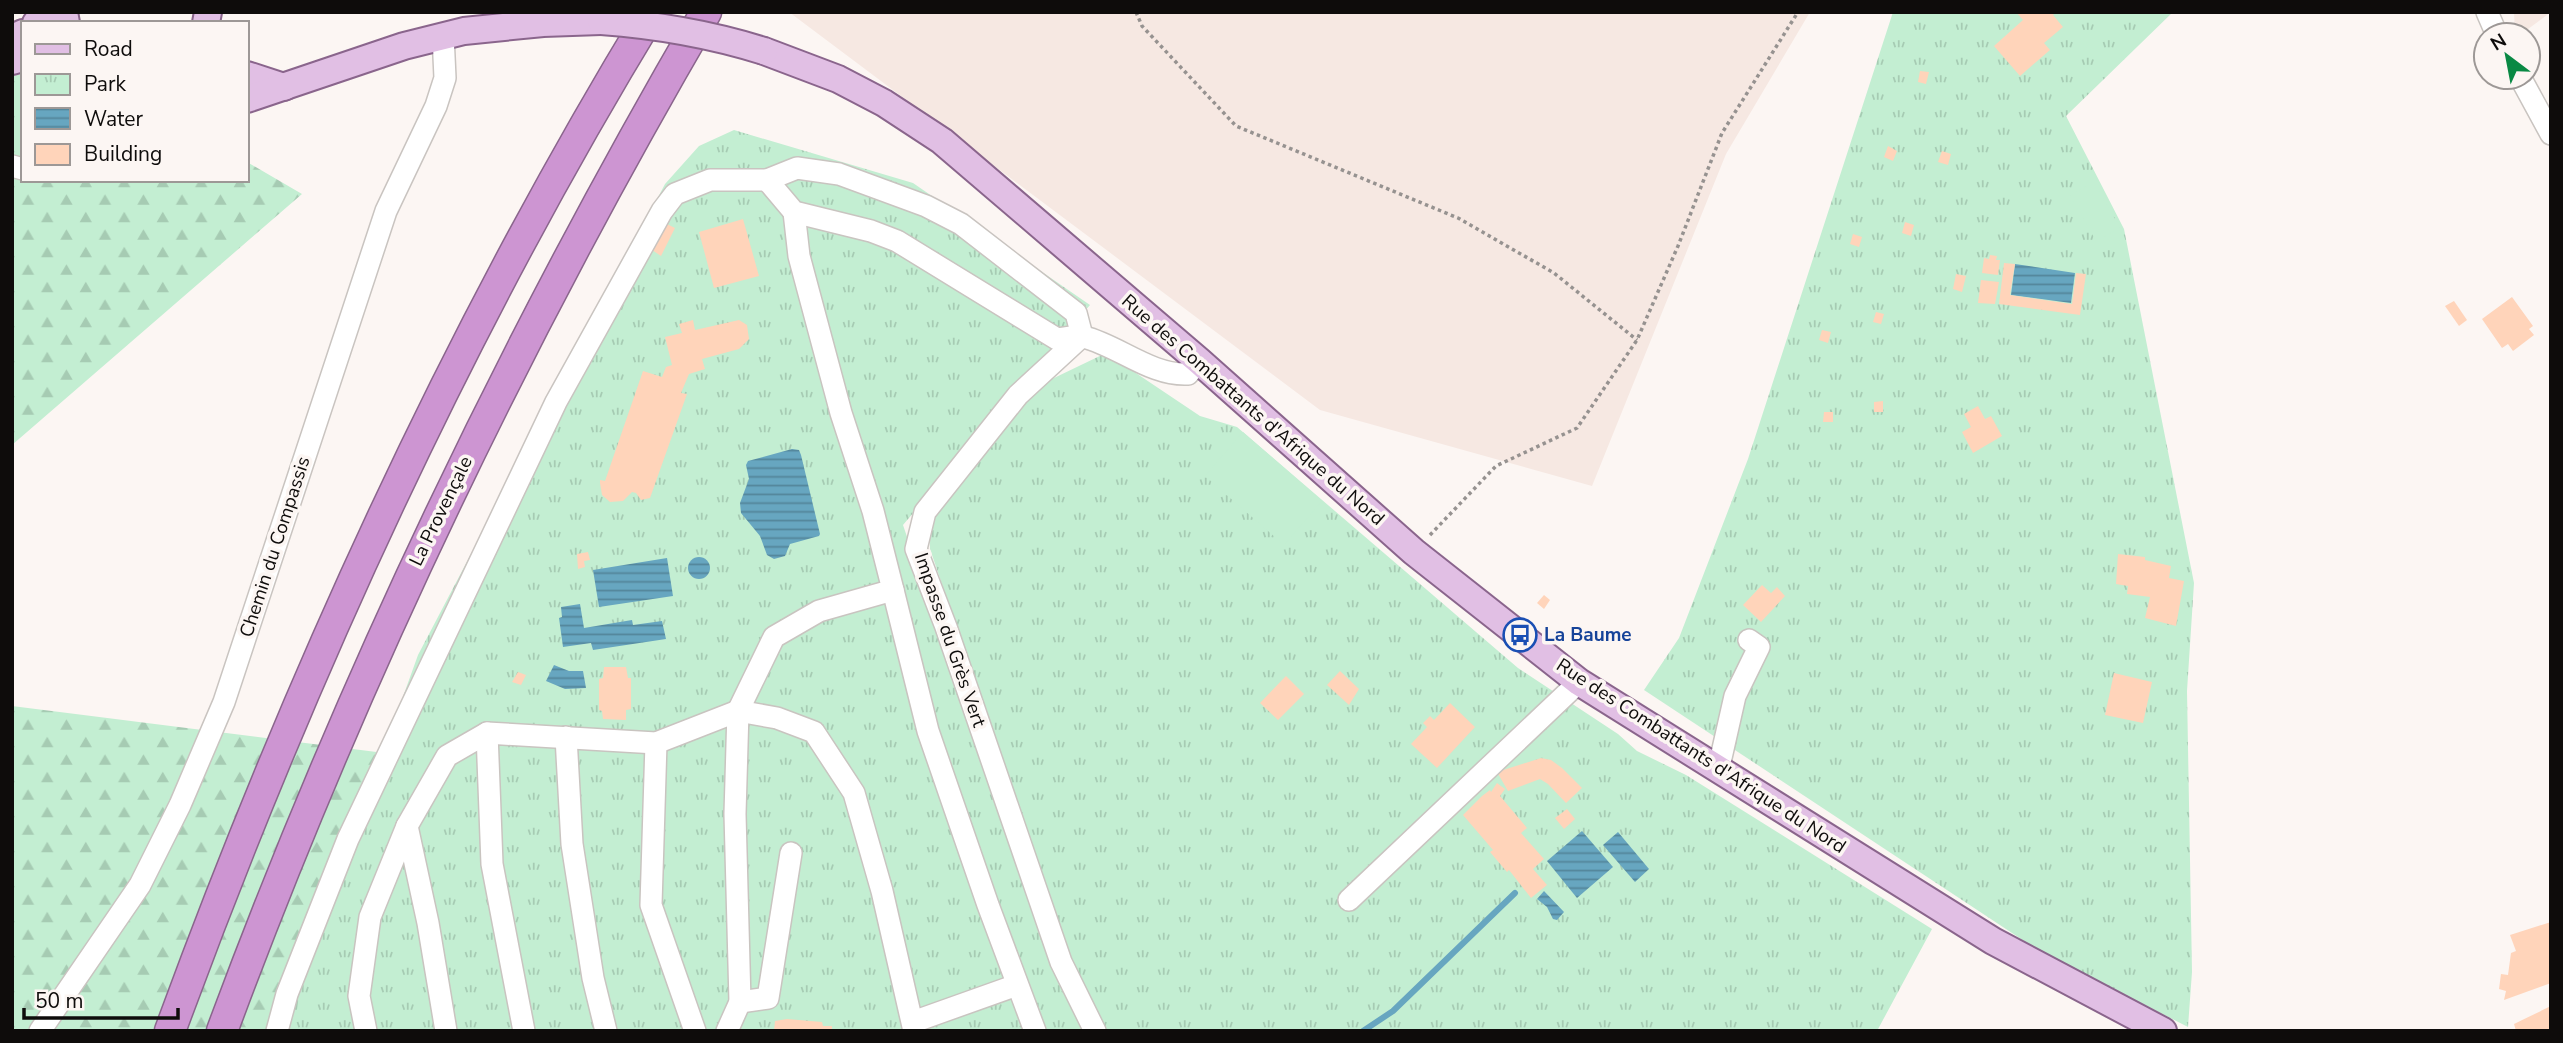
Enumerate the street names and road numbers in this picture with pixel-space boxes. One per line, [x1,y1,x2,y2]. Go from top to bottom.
street label: Rue des Combattants d'Afrique du Nord [1116,288,1390,532]
street label: La Provençale [403,452,479,570]
street label: Chemin du Compassis [233,453,317,641]
street label: Impasse du Grès Vert [908,549,992,731]
street label: Rue des Combattants d'Afrique du Nord [1551,652,1851,860]

